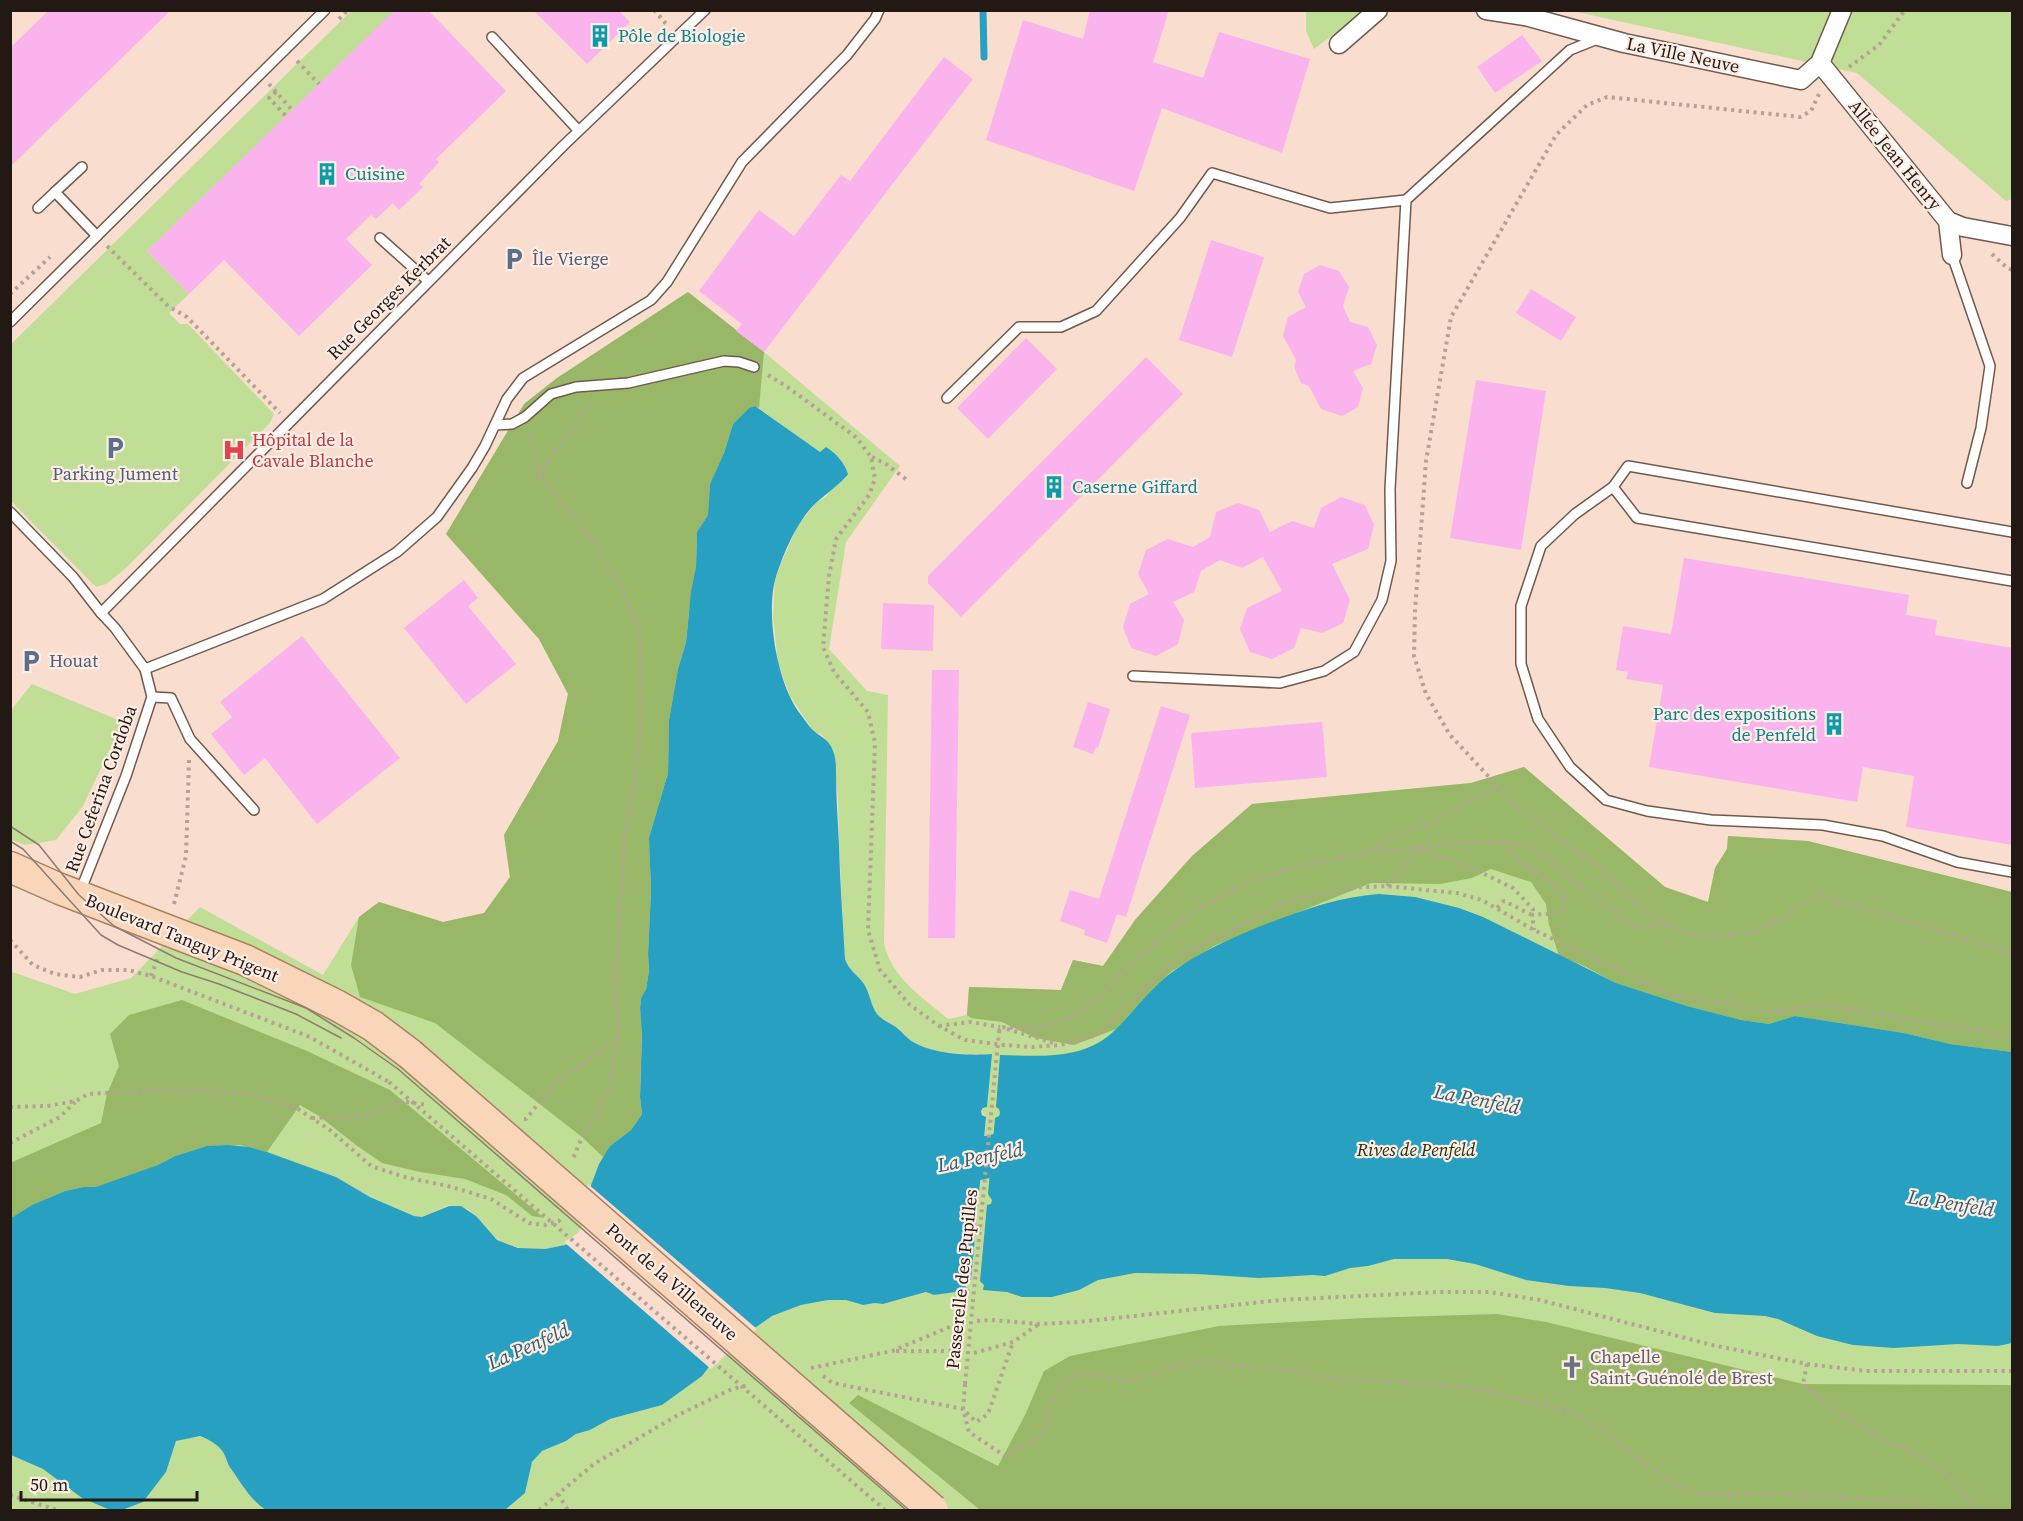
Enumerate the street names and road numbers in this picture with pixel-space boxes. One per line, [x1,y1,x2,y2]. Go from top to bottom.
street label: La Ville Neuve [1624,30,1742,79]
street label: Allée Jean Henry [1843,94,1948,216]
street label: Rue Georges Kerbrat [321,230,456,365]
street label: Rue Ceferina Cordoba [59,701,143,876]
street label: Boulevard Tanguy Prigent [82,887,283,988]
street label: Passerelle des Pupilles [940,1187,983,1370]
street label: Pont de la Villeneuve [601,1217,744,1346]

